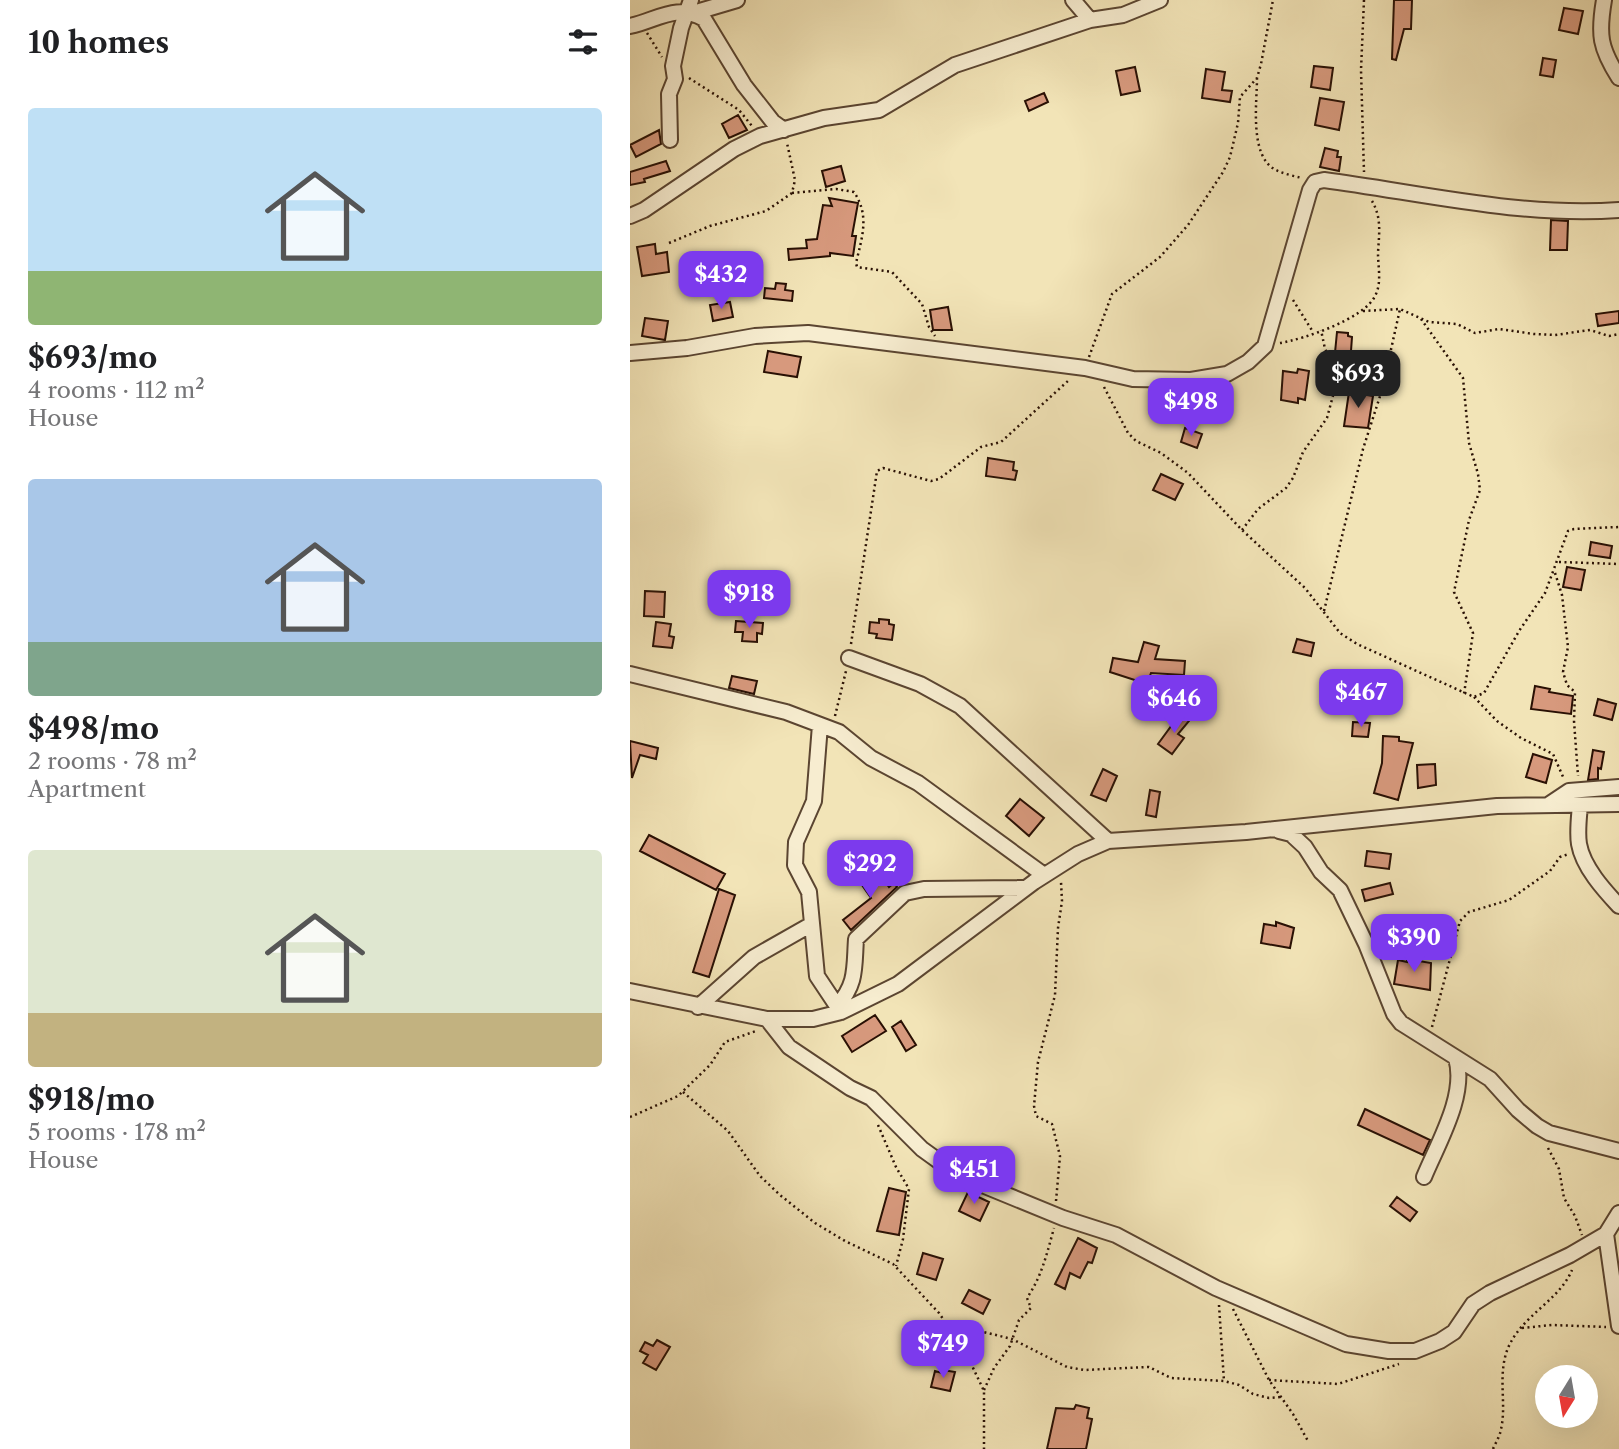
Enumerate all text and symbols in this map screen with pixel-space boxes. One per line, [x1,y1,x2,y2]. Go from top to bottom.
icon: filters [564,23,602,61]
text: 10 homes [28,24,169,61]
icon: home [252,153,378,279]
pin: $432 [680,252,762,311]
text: $432 [694,260,748,288]
text: $693/mo [28,339,157,376]
pin: $693 [1317,350,1399,410]
text: $693 [1331,359,1385,387]
text: 4 rooms · 112 m² [28,376,205,404]
pin: $498 [1150,378,1232,438]
text: $498 [1164,387,1218,415]
text: House [28,404,98,432]
icon: home [252,524,378,650]
pin: $918 [708,570,790,630]
text: $918 [723,579,775,607]
pin: $467 [1320,670,1402,729]
pin: $646 [1133,676,1215,735]
text: $467 [1335,678,1387,706]
text: $646 [1147,684,1201,712]
text: $498/mo [28,710,159,747]
text: 2 rooms · 78 m² [28,747,197,775]
text: Apartment [28,775,146,803]
pin: $292 [829,841,911,900]
text: $292 [843,849,897,877]
icon: home [252,895,378,1021]
pin: $390 [1373,914,1455,974]
text: $390 [1387,923,1441,951]
text: $918/mo [28,1081,155,1118]
text: 5 rooms · 178 m² [28,1118,206,1146]
text: House [28,1146,98,1174]
pin: $451 [933,1146,1015,1206]
text: $451 [949,1155,999,1183]
pin: $749 [902,1320,984,1380]
text: $749 [917,1329,969,1357]
north arrow [1535,1365,1598,1428]
map controls [1535,1365,1598,1428]

